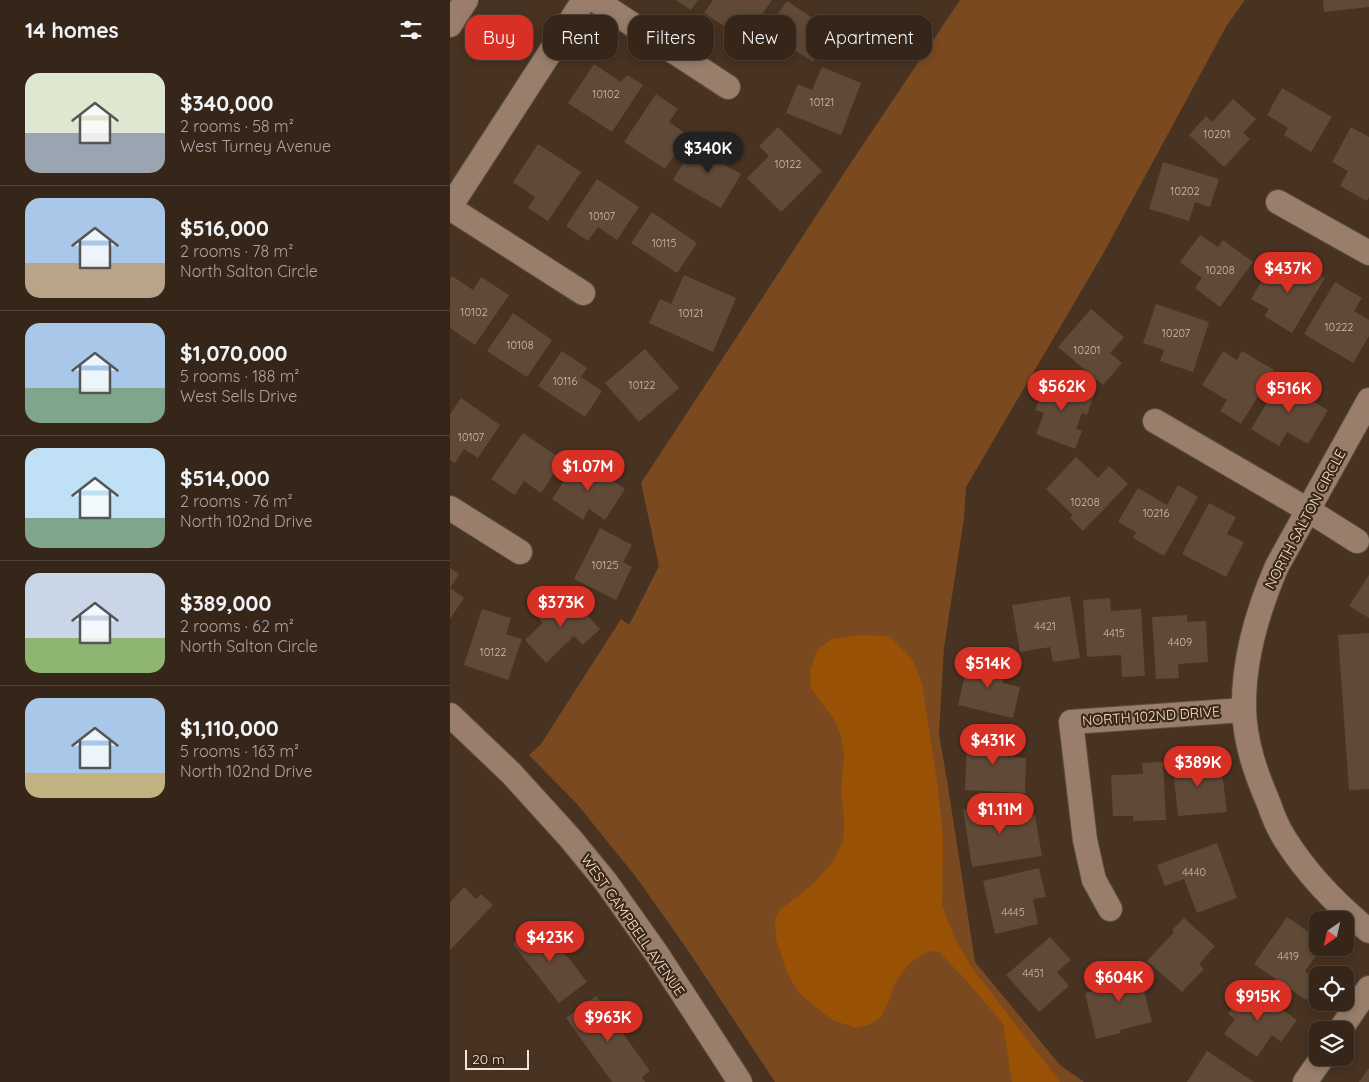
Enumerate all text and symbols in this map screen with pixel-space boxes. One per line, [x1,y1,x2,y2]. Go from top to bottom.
chip: Buy [465,15,533,60]
chip: Rent [543,15,618,60]
chip: Filters [628,15,714,60]
chip: New [724,15,796,60]
chip: Apartment [806,15,932,60]
icon: filters [397,16,425,44]
text: 14 homes [25,17,119,43]
house number: 10102 [592,87,620,101]
text: $340,000 [180,90,274,116]
icon: home [65,93,125,153]
house number: 10121 [810,95,834,109]
text: 2 rooms · 58 m² [180,116,294,136]
house number: 10201 [1203,127,1231,141]
pin: $340K [673,132,743,174]
text: West Turney Avenue [180,136,331,156]
text: $340K [684,138,732,158]
house number: 10122 [775,157,801,171]
house number: 10202 [1170,184,1200,198]
house number: 10107 [589,209,615,223]
text: $516,000 [180,215,269,241]
icon: home [65,218,125,278]
house number: 10115 [652,236,676,250]
text: 2 rooms · 78 m² [180,241,293,261]
pin: $437K [1253,252,1323,294]
text: $437K [1265,258,1311,278]
text: North Salton Circle [180,261,318,281]
house number: 10208 [1205,263,1235,277]
house number: 10102 [460,305,488,319]
house number: 10121 [679,306,703,320]
house number: 10222 [1325,320,1353,334]
house number: 10207 [1162,326,1191,340]
house number: 10108 [506,338,534,352]
text: $1,070,000 [180,340,287,366]
icon: home [65,343,125,403]
house number: 10201 [1073,343,1101,357]
text: 5 rooms · 188 m² [180,366,299,386]
pin: $562K [1027,370,1097,412]
pin: $516K [1254,372,1324,414]
house number: 10116 [553,374,577,388]
text: $562K [1038,376,1086,396]
house number: 10122 [629,378,655,392]
text: $516K [1267,378,1311,398]
text: West Sells Drive [180,386,297,406]
house number: 10107 [458,430,484,444]
street label: NORTH SALTON CIRCLE [1261,446,1349,592]
pin: $1.07M [547,450,629,492]
text: $1.07M [563,456,613,476]
text: $514,000 [180,465,270,491]
icon: home [65,468,125,528]
text: 2 rooms · 76 m² [180,491,293,511]
house number: 10208 [1070,495,1100,509]
house number: 10216 [1143,506,1169,520]
text: North 102nd Drive [180,511,312,531]
house number: 10125 [592,558,618,572]
pin: $373K [526,586,596,628]
text: $389,000 [180,590,271,616]
text: $373K [538,592,584,612]
icon: home [65,593,125,653]
text: 2 rooms · 62 m² [180,616,294,636]
house number: 4421 [1034,619,1056,633]
house number: 4415 [1103,626,1125,640]
house number: 4409 [1168,635,1192,649]
text: North Salton Circle [180,636,318,656]
house number: 10122 [480,645,506,659]
pin: $514K [953,646,1023,689]
text: $514K [966,653,1010,673]
street label: NORTH 102ND DRIVE [1082,702,1221,730]
text: $1,110,000 [180,715,279,741]
icon: home [65,718,125,778]
pin: $431K [958,724,1028,766]
text: $431K [971,730,1015,750]
text: 5 rooms · 163 m² [180,741,299,761]
pin: $389K [1163,746,1233,788]
text: $389K [1175,752,1221,772]
text: North 102nd Drive [180,761,312,781]
pin: $1.11M [959,792,1041,835]
text: $1.11M [978,799,1022,819]
street label: WEST CAMPBELL AVENUE [577,851,689,999]
house number: 4440 [1182,865,1206,879]
house number: 4445 [1001,905,1025,919]
north arrow [1309,911,1354,956]
map controls [1309,911,1354,1066]
pin: $423K [515,920,585,963]
text: $423K [526,927,574,947]
house number: 4419 [1277,949,1299,963]
pin: $604K [1084,960,1154,1003]
house number: 4451 [1022,966,1044,980]
button: locate [1309,966,1354,1011]
text: $604K [1095,967,1143,987]
pin: $915K [1223,980,1293,1022]
text: $915K [1236,986,1280,1006]
pin: $963K [573,1000,643,1043]
text: $963K [585,1007,631,1027]
button: layers [1309,1021,1354,1066]
scale bar [465,1047,529,1070]
text: 20 m [472,1050,505,1068]

